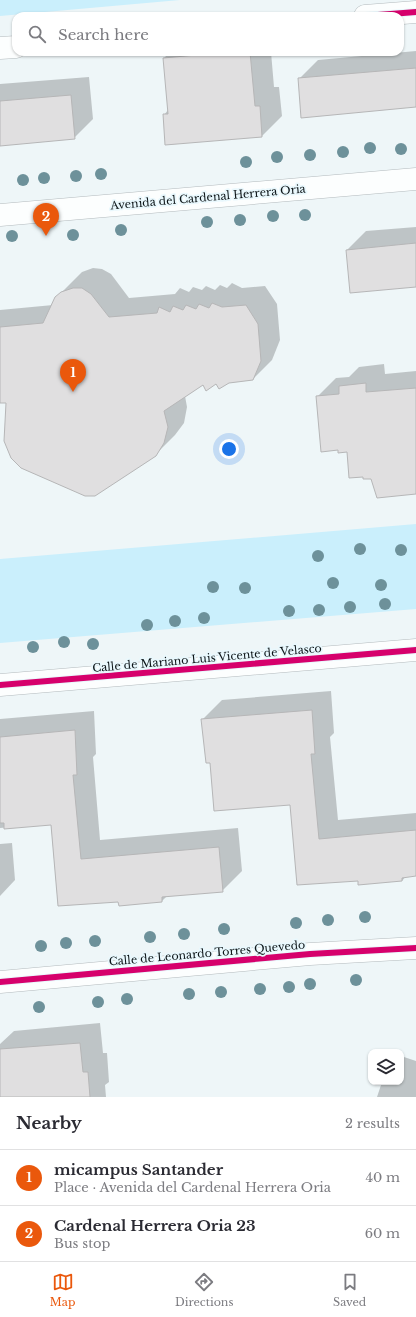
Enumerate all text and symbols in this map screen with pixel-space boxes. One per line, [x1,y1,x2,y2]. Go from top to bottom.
search box [12,12,404,56]
icon: search [26,23,48,45]
text: Search here [58,25,149,44]
street label: Avenida del Cardenal Herrera Oria [109,181,307,213]
pin: 2 [33,203,59,236]
pin: 1 [60,359,86,392]
your location [219,439,239,459]
street label: Calle de Mariano Luis Vicente de Velasco [92,641,322,675]
street label: Calle de Leonardo Torres Quevedo [108,937,306,969]
map controls [368,1049,404,1085]
button: layers [368,1049,404,1085]
text: Nearby [16,1113,82,1134]
text: 2 results [345,1115,400,1132]
text: micampus Santander [54,1160,223,1179]
text: 1 [26,1169,32,1186]
text: 40 m [365,1169,400,1186]
text: Place · Avenida del Cardenal Herrera Oria [54,1179,331,1196]
text: Cardenal Herrera Oria 23 [54,1216,256,1235]
text: 2 [25,1225,33,1242]
text: 60 m [365,1225,400,1242]
text: Bus stop [54,1235,110,1252]
tab: Map [50,1271,75,1309]
tab: Directions [175,1271,233,1309]
tab: Saved [333,1271,366,1309]

